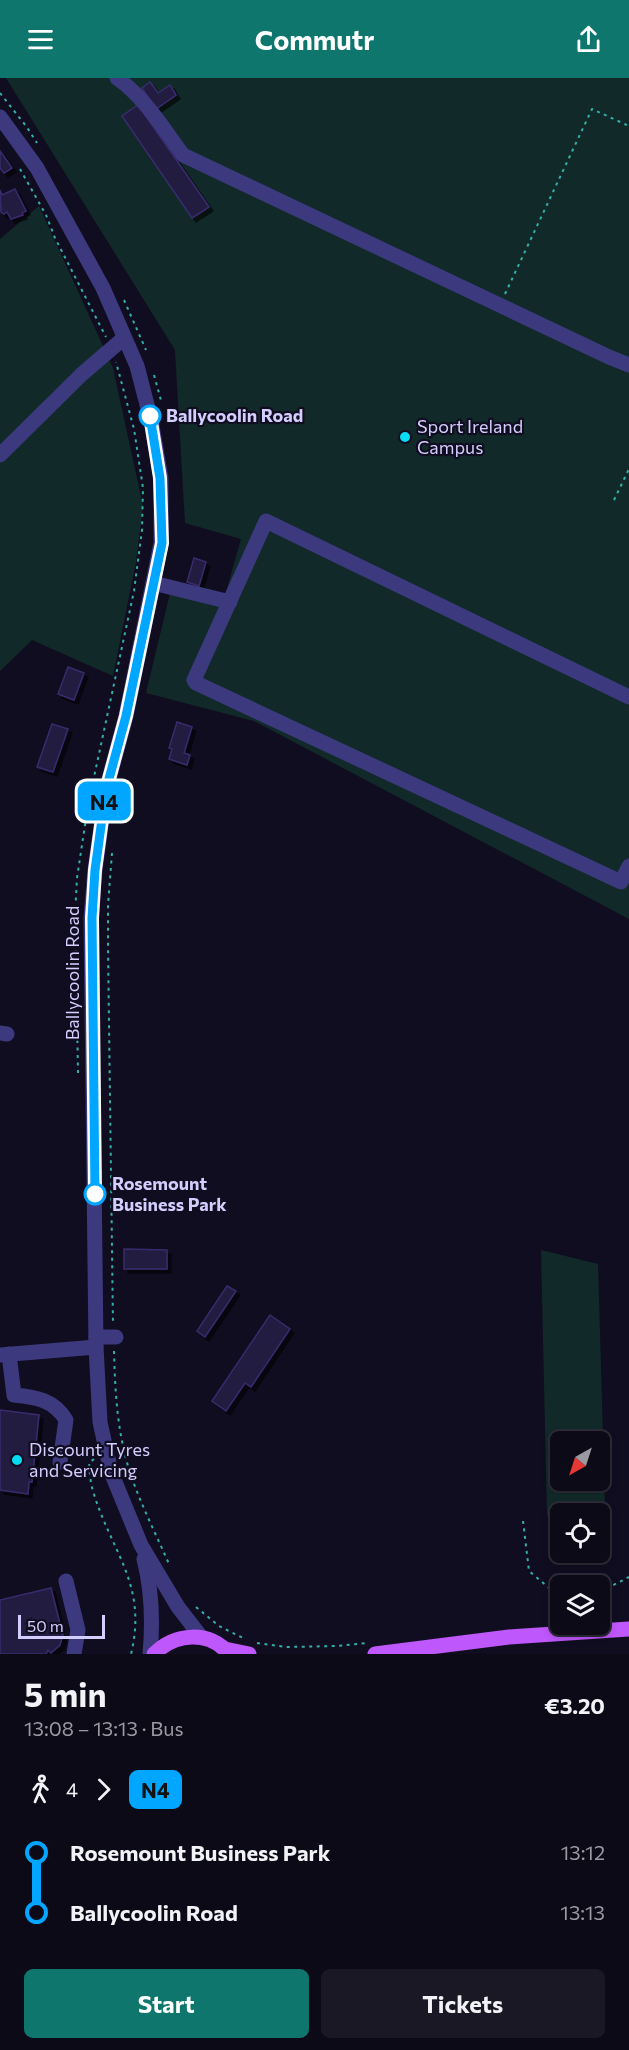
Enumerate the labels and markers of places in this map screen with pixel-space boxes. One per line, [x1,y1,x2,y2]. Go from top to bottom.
place label: Ballycoolin Road [166,404,303,426]
marker: Ballycoolin Road [139,405,161,427]
place label: Sport Ireland Campus [417,415,523,458]
marker: Sport Ireland Campus [398,430,412,444]
place label: Rosemount Business Park [112,1172,227,1215]
marker: Rosemount Business Park [84,1183,106,1205]
place label: Discount Tyres and Servicing [29,1438,150,1481]
marker: Discount Tyres and Servicing [10,1453,24,1467]

